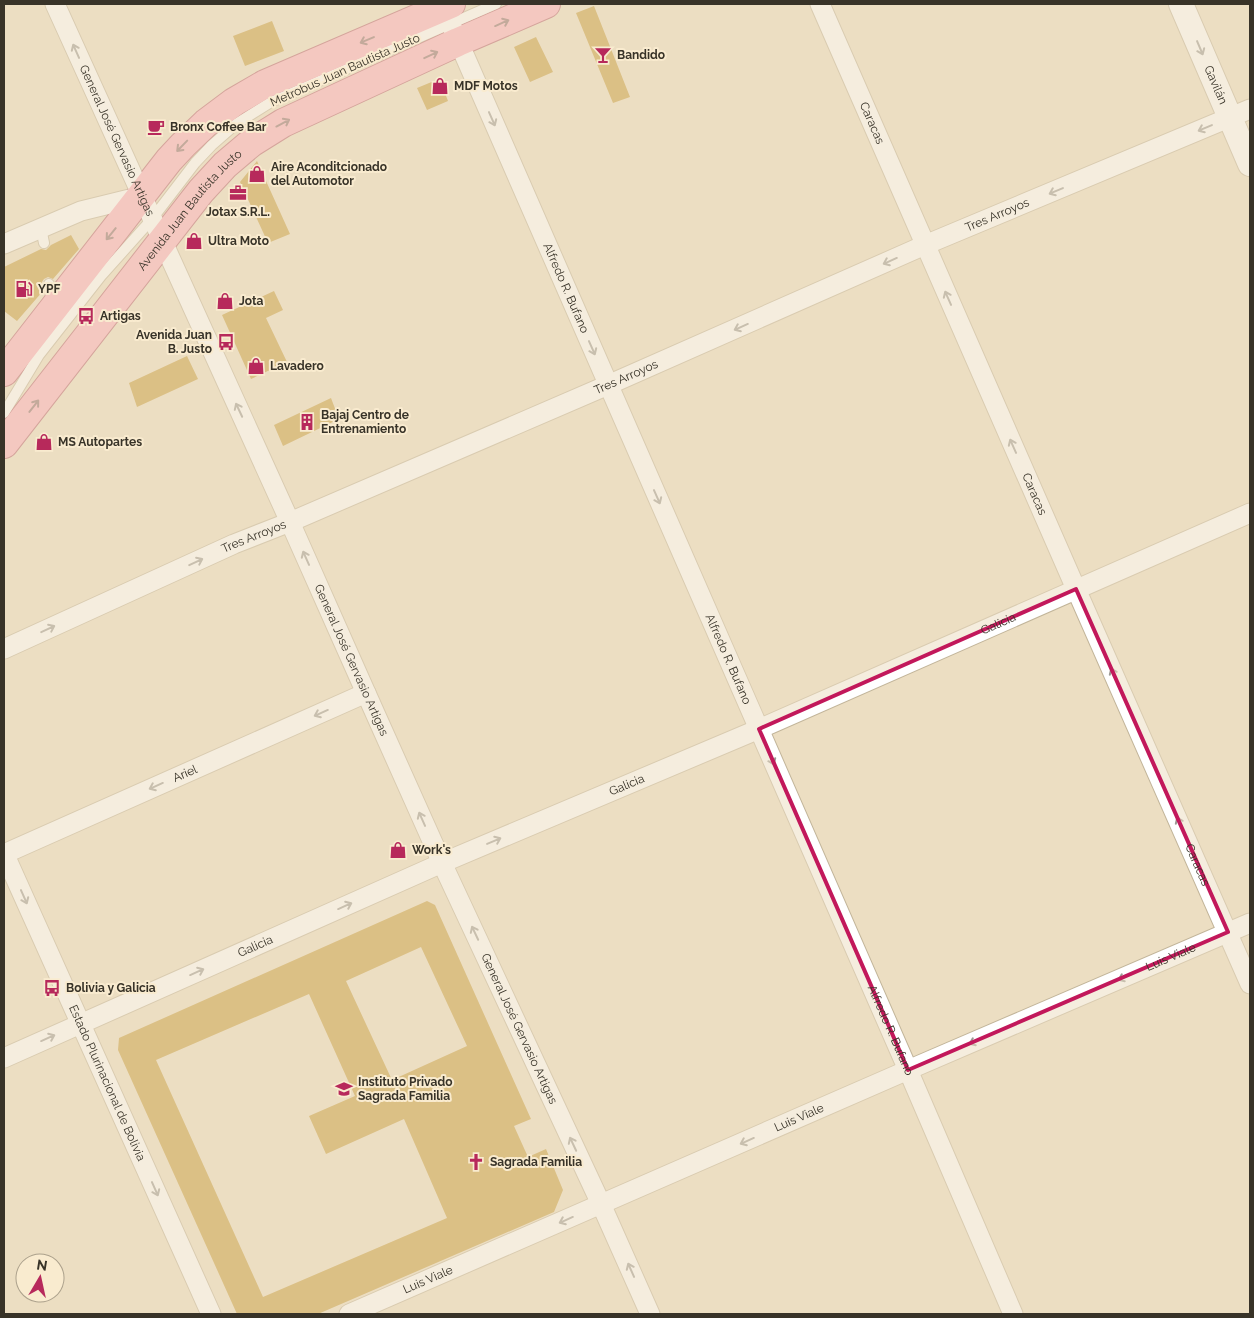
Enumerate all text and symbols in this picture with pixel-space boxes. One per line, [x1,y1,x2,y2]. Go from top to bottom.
one-way arrow [494,18,509,28]
street label: Metrobus Juan Bautista Justo [268,31,422,109]
one-way arrow [360,36,375,46]
one-way arrow [1197,41,1206,56]
one-way arrow [71,44,80,59]
bar icon: Bandido [593,45,613,65]
place label: Bandido [617,48,665,62]
one-way arrow [423,50,438,59]
street label: General José Gervasio Artigas [77,63,157,219]
street label: Gavilán [1201,63,1230,106]
shop icon: MDF Motos [430,76,450,96]
place label: MDF Motos [454,79,518,93]
street label: Caracas [857,100,888,146]
one-way arrow [487,111,497,126]
cafe icon: Bronx Coffee Bar [146,117,166,137]
one-way arrow [275,118,290,127]
place label: Bronx Coffee Bar [170,120,267,134]
one-way arrow [1198,124,1213,134]
one-way arrow [176,140,188,153]
street label: Avenida Juan Bautista Justo [135,147,245,273]
place label: Aire Aconditcionado del Automotor [271,160,387,188]
shop icon: Aire Aconditcionado del Automotor [247,164,267,184]
office icon: Jotax S.R.L. [228,183,248,203]
one-way arrow [1048,187,1064,196]
street label: Tres Arroyos [963,195,1032,234]
place label: Jotax S.R.L. [206,205,270,219]
one-way arrow [106,228,117,241]
shop icon: Ultra Moto [184,231,204,251]
place label: Ultra Moto [208,234,269,248]
street label: Alfredo R. Bufano [540,241,592,335]
one-way arrow [883,257,898,267]
fuel station icon: YPF [14,279,34,299]
place label: YPF [38,282,60,296]
shop icon: Jota [215,291,235,311]
one-way arrow [943,291,953,306]
place label: Jota [239,294,264,308]
bus stop icon: Artigas [76,306,96,326]
place label: Artigas [100,309,141,323]
one-way arrow [734,322,749,332]
place label: Avenida Juan B. Justo [136,328,212,356]
bus stop icon: Avenida Juan B. Justo [216,332,236,352]
one-way arrow [588,340,598,355]
shop icon: Lavadero [246,356,266,376]
street label: Tres Arroyos [592,357,660,397]
place label: Lavadero [270,359,324,373]
one-way arrow [28,400,39,413]
one-way arrow [234,403,243,418]
place label: Bajaj Centro de Entrenamiento [321,408,409,436]
building icon: Bajaj Centro de Entrenamiento [297,412,317,432]
shop icon: MS Autopartes [34,432,54,452]
place label: MS Autopartes [58,435,142,449]
one-way arrow [1008,439,1017,454]
street label: Caracas [1019,471,1050,517]
one-way arrow [653,489,663,504]
street label: Tres Arroyos [219,517,288,556]
one-way arrow [301,551,311,566]
one-way arrow [188,556,203,566]
street label: General José Gervasio Artigas [312,582,391,738]
street label: Galicia [979,610,1018,638]
street label: Alfredo R. Bufano [703,612,754,706]
one-way arrow [40,624,55,634]
one-way arrow [1109,668,1119,683]
one-way arrow [314,709,329,719]
one-way arrow [767,750,777,765]
street label: Ariel [171,762,200,785]
street label: Galicia [607,771,646,799]
one-way arrow [149,782,164,792]
one-way arrow [417,812,427,827]
one-way arrow [1174,817,1184,832]
one-way arrow [486,836,501,845]
shop icon: Work's [388,840,408,860]
street label: Caracas [1182,842,1213,888]
place label: Work's [412,843,451,857]
one-way arrow [20,889,29,904]
one-way arrow [337,901,352,911]
one-way arrow [470,926,480,941]
street label: Galicia [236,932,275,960]
street label: Luis Viale [1144,940,1198,974]
street label: General José Gervasio Artigas [478,951,560,1106]
one-way arrow [189,967,204,977]
one-way arrow [1118,972,1133,982]
bus stop icon: Bolivia y Galicia [42,978,62,998]
place label: Bolivia y Galicia [66,981,156,995]
street label: Alfredo R. Bufano [865,983,916,1077]
street label: Estado Plurinacional de Bolivia [66,1003,148,1163]
one-way arrow [40,1033,55,1043]
one-way arrow [969,1037,984,1046]
place label: Instituto Privado Sagrada Familia [358,1075,452,1103]
school or university icon: Instituto Privado Sagrada Familia [334,1079,354,1099]
street label: Luis Viale [772,1101,826,1135]
one-way arrow [740,1136,755,1146]
one-way arrow [568,1137,578,1152]
church icon: Sagrada Familia [466,1152,486,1172]
place label: Sagrada Familia [490,1155,582,1169]
one-way arrow [151,1181,161,1196]
one-way arrow [559,1215,574,1225]
north arrow [15,1253,65,1303]
text: N [36,1256,49,1274]
street label: Luis Viale [401,1263,455,1297]
one-way arrow [625,1263,635,1278]

